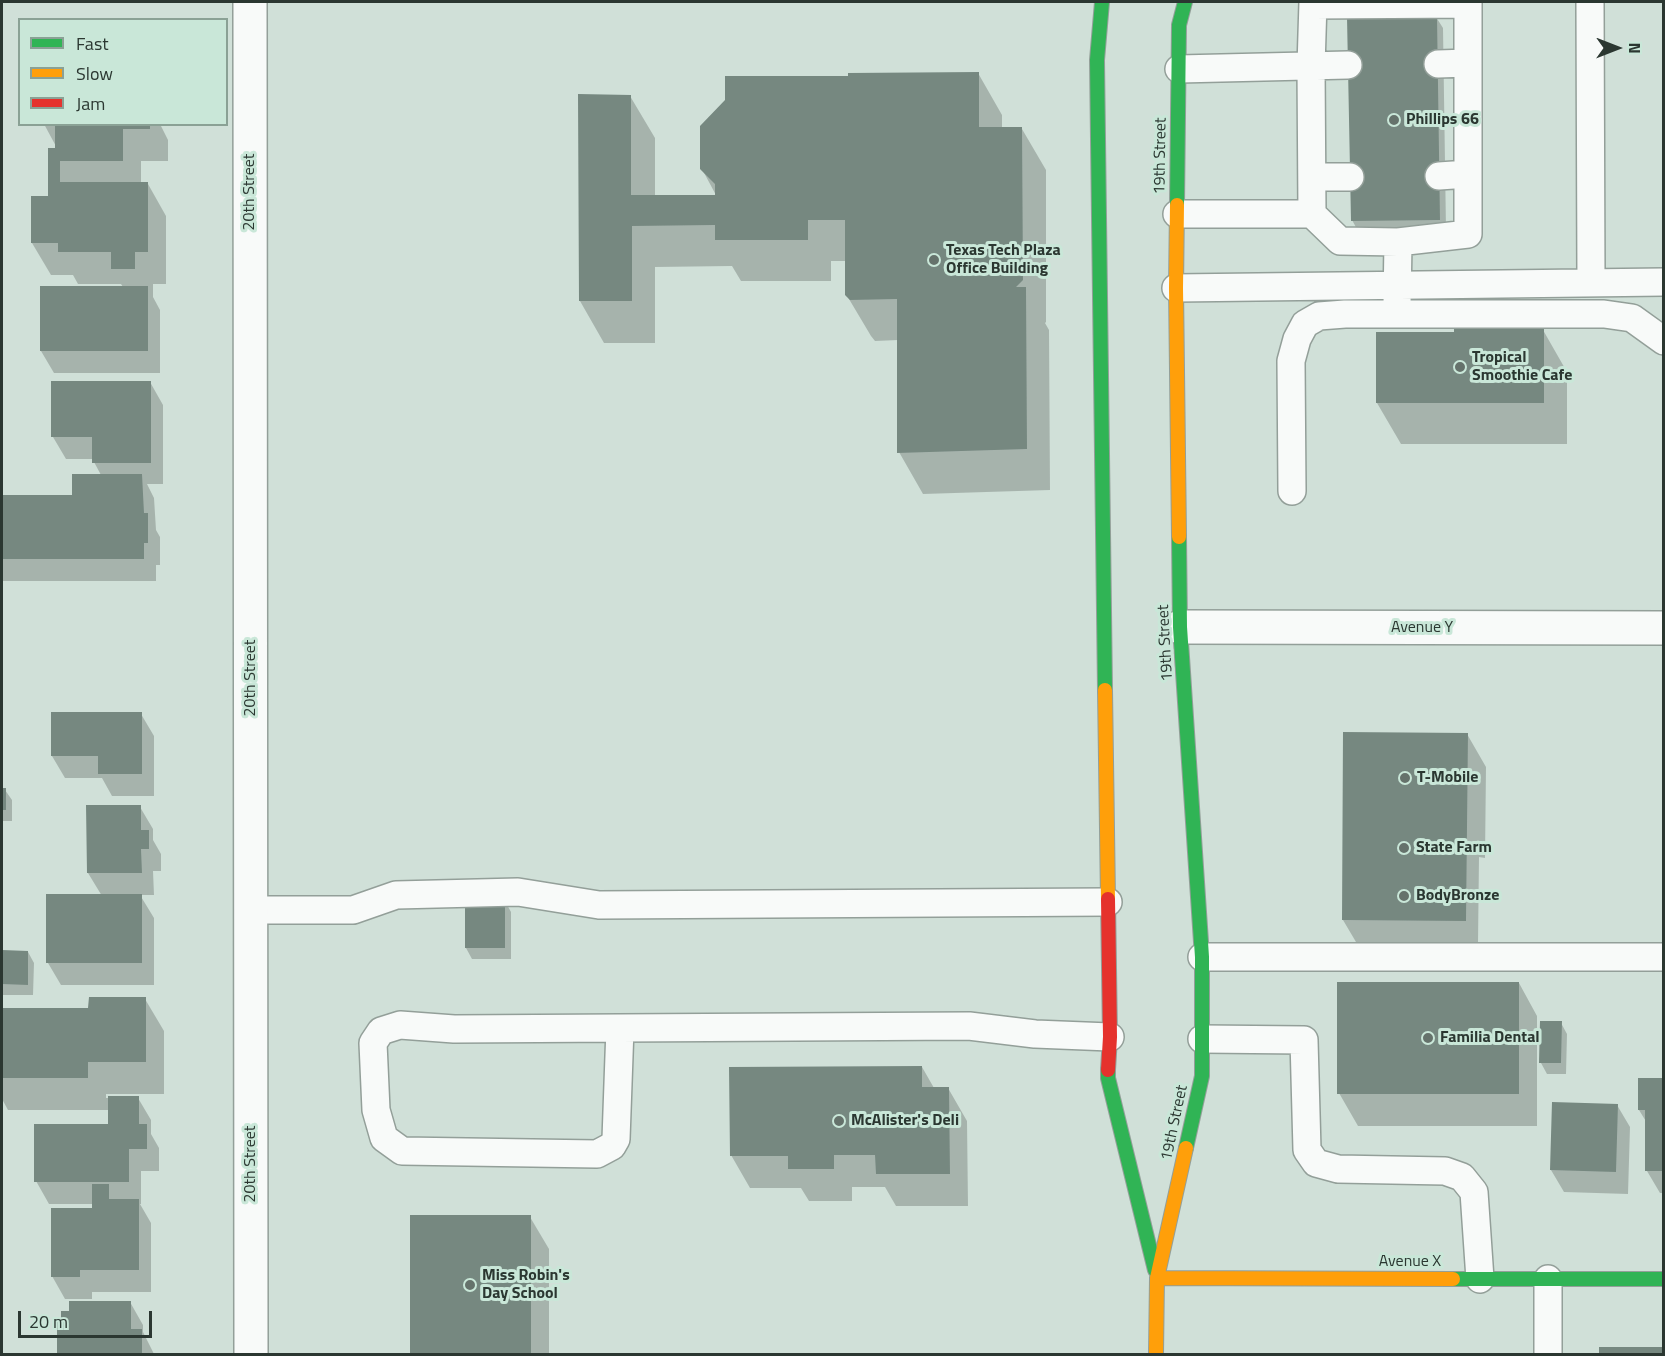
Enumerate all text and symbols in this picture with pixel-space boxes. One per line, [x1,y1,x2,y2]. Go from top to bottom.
legend [18,18,228,126]
north arrow [1587,18,1647,78]
text: Fast [76,30,109,57]
text: N [1623,42,1647,54]
text: Slow [76,60,113,87]
text: Jam [76,90,105,117]
place label: Phillips 66 [1406,110,1479,130]
marker: Phillips 66 [1387,113,1401,127]
street label: 19th Street [1151,117,1171,195]
street label: 20th Street [240,154,260,230]
place label: Texas Tech Plaza Office Building [946,241,1061,279]
marker: Texas Tech Plaza Office Building [927,253,941,267]
place label: Tropical Smoothie Cafe [1472,348,1572,386]
marker: Tropical Smoothie Cafe [1453,360,1467,374]
street label: 19th Street [1154,604,1178,682]
street label: Avenue Y [1391,618,1453,638]
street label: 20th Street [241,640,261,716]
place label: T-Mobile [1417,768,1478,788]
marker: T-Mobile [1398,771,1412,785]
place label: State Farm [1416,838,1492,858]
marker: State Farm [1397,841,1411,855]
place label: BodyBronze [1416,886,1500,906]
marker: BodyBronze [1397,889,1411,903]
place label: Familia Dental [1440,1028,1540,1048]
marker: Familia Dental [1421,1031,1435,1045]
street label: 19th Street [1158,1083,1192,1163]
place label: McAlister's Deli [851,1111,959,1131]
marker: McAlister's Deli [832,1114,846,1128]
street label: 20th Street [241,1126,261,1202]
street label: Avenue X [1379,1252,1441,1272]
place label: Miss Robin's Day School [482,1266,570,1304]
marker: Miss Robin's Day School [463,1278,477,1292]
scale bar [21,1299,154,1337]
text: 20 m [29,1308,68,1335]

